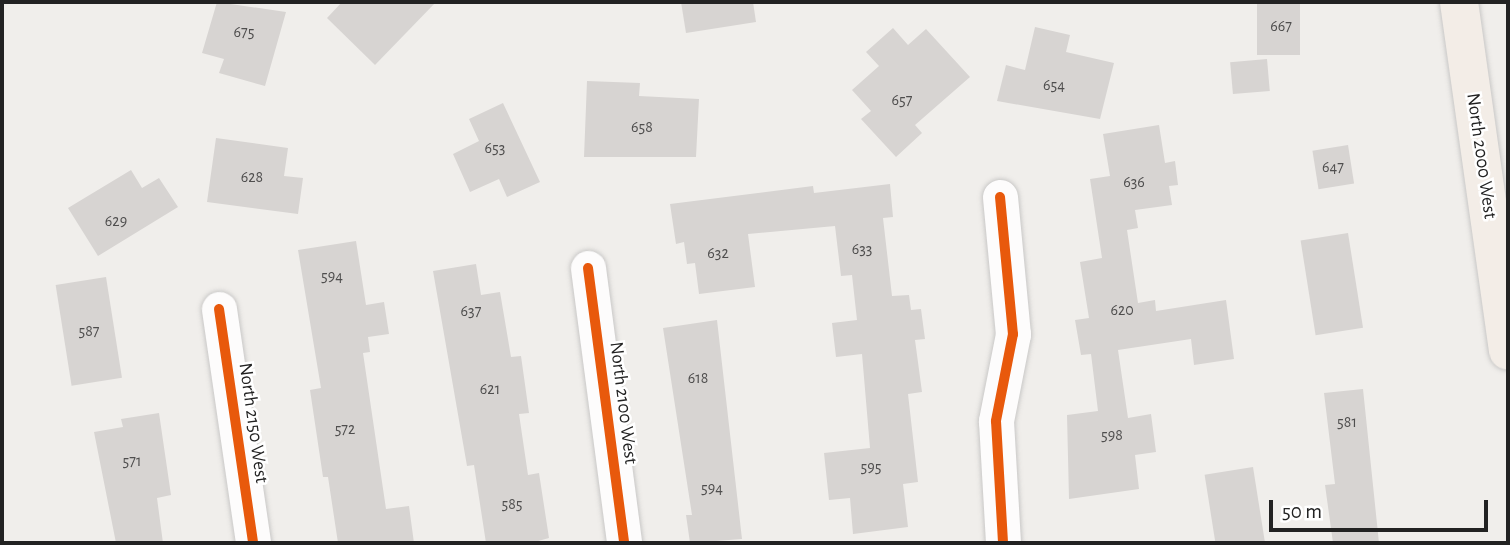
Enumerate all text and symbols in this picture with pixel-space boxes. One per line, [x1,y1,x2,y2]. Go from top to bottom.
house number: 667 [1270,16,1292,36]
house number: 675 [234,22,254,42]
house number: 654 [1043,75,1065,95]
house number: 657 [892,90,912,110]
street label: North 2000 West [1461,92,1501,220]
house number: 658 [631,117,653,137]
house number: 653 [485,138,505,158]
house number: 647 [1322,157,1344,177]
house number: 628 [241,167,263,187]
house number: 636 [1123,172,1145,192]
house number: 629 [105,211,127,231]
house number: 633 [852,239,872,259]
house number: 632 [707,243,729,263]
house number: 594 [321,266,343,286]
house number: 620 [1110,300,1134,320]
house number: 637 [461,301,481,321]
house number: 587 [79,321,99,341]
street label: North 2100 West [604,340,642,466]
street label: North 2150 West [233,361,273,485]
house number: 618 [688,368,708,388]
house number: 621 [480,379,500,399]
house number: 581 [1337,412,1357,432]
house number: 572 [335,419,355,439]
house number: 598 [1101,425,1123,445]
house number: 571 [123,451,141,471]
house number: 595 [861,457,881,477]
house number: 594 [701,478,723,498]
scale bar [1272,486,1491,530]
house number: 585 [502,494,522,514]
text: 50 m [1282,501,1322,522]

